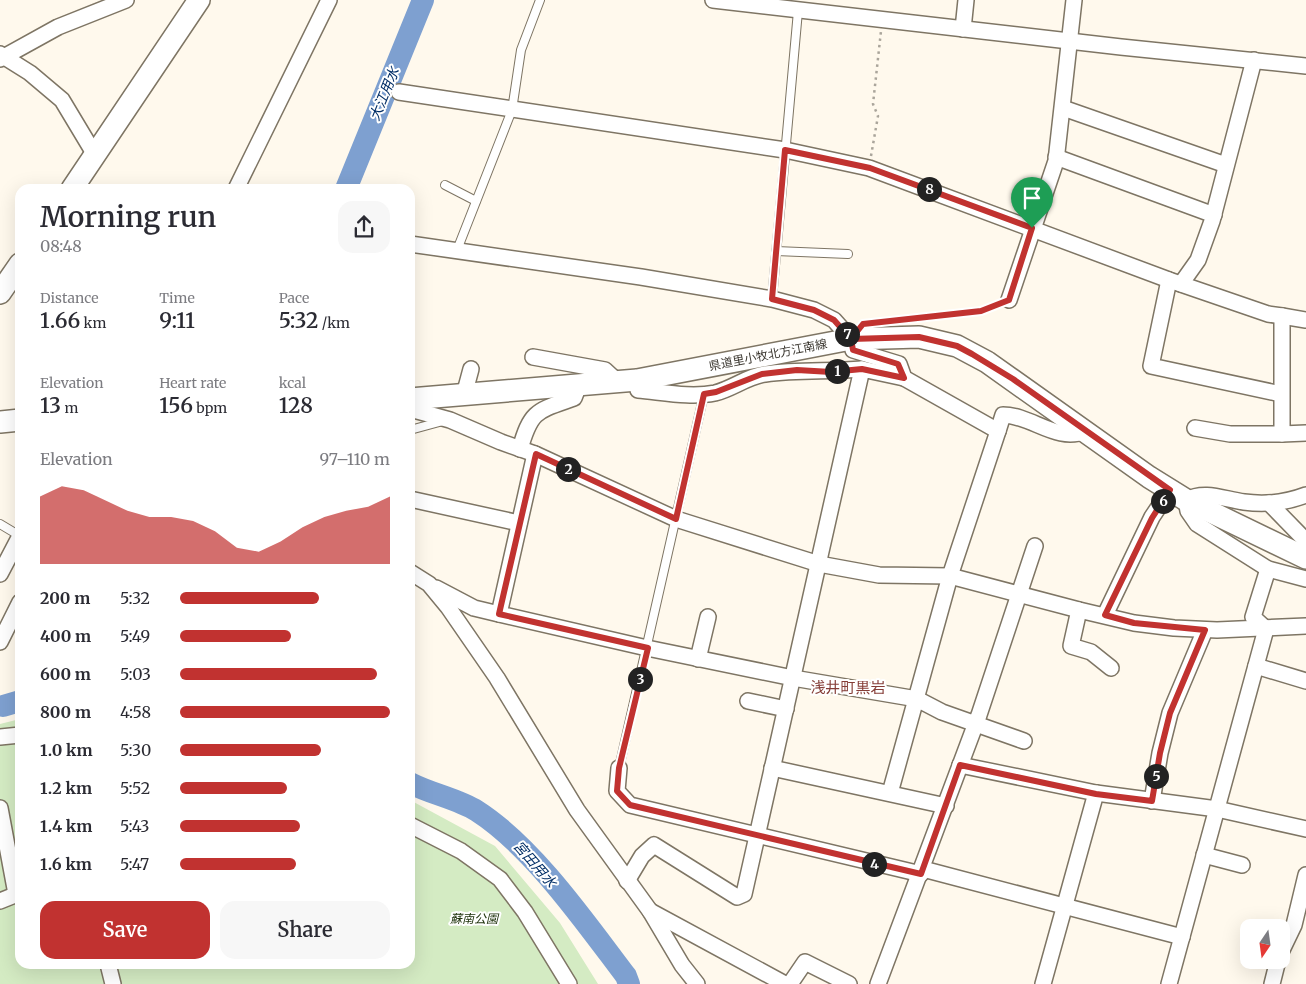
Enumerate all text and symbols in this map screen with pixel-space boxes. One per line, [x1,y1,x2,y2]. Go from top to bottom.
water label: 大江用水 [365,63,404,123]
pin: 8 [916,176,942,202]
pin [1011,177,1053,228]
text: 8 [925,180,934,198]
icon: arrive [1018,184,1046,212]
text: Morning run [40,199,216,235]
button: share [338,201,390,253]
text: 08:48 [40,236,82,256]
text: Distance [40,289,99,307]
text: Time [159,289,195,307]
text: Pace [279,289,309,307]
text: 1.66 [40,307,80,334]
text: 9:11 [159,307,195,334]
text: 5:32 [279,307,318,334]
text: km [80,314,106,332]
text: /km [318,314,350,332]
pin: 7 [834,322,860,346]
text: 7 [843,325,852,343]
street label: 県道里小牧北方江南線 [708,336,828,373]
pin: 1 [824,358,850,384]
text: 1 [834,362,841,380]
text: Elevation [40,374,104,392]
text: Heart rate [159,374,226,392]
text: kcal [279,374,306,392]
text: 13 [40,392,61,419]
text: 156 [159,392,193,419]
text: 128 [279,392,313,419]
text: m [61,399,78,417]
text: bpm [193,399,227,417]
text: Elevation [40,449,113,469]
text: 97–110 m [319,449,390,469]
pin: 2 [556,456,580,482]
text: 2 [564,460,573,478]
pin: 6 [1150,488,1176,514]
text: 6 [1159,492,1168,510]
text: 200 m [40,588,90,608]
text: 5:32 [120,588,150,608]
text: 400 m [40,626,91,646]
text: 5:49 [120,626,150,646]
text: 600 m [40,664,91,684]
text: 5:03 [120,664,151,684]
pin: 3 [628,666,652,692]
text: 3 [636,670,645,688]
district label: 浅井町黒岩 [810,678,886,697]
text: 800 m [40,702,91,722]
text: 4:58 [120,702,151,722]
text: 1.0 km [40,740,93,760]
text: 5:30 [120,740,151,760]
pin: 5 [1144,764,1168,788]
text: 5 [1152,767,1161,785]
text: 1.2 km [40,778,92,798]
text: 5:52 [120,778,150,798]
text: 1.4 km [40,816,92,836]
text: 5:43 [120,816,149,836]
water label: 宮田用水 [510,837,561,893]
pin: 4 [862,852,886,876]
text: 1.6 km [40,854,92,874]
text: 5:47 [120,854,149,874]
text: 4 [870,855,879,873]
button: Save [40,901,210,959]
button: Share [220,901,390,959]
park label: 蘇南公園 [450,911,500,926]
north arrow [1240,919,1290,969]
map controls [1240,919,1290,969]

